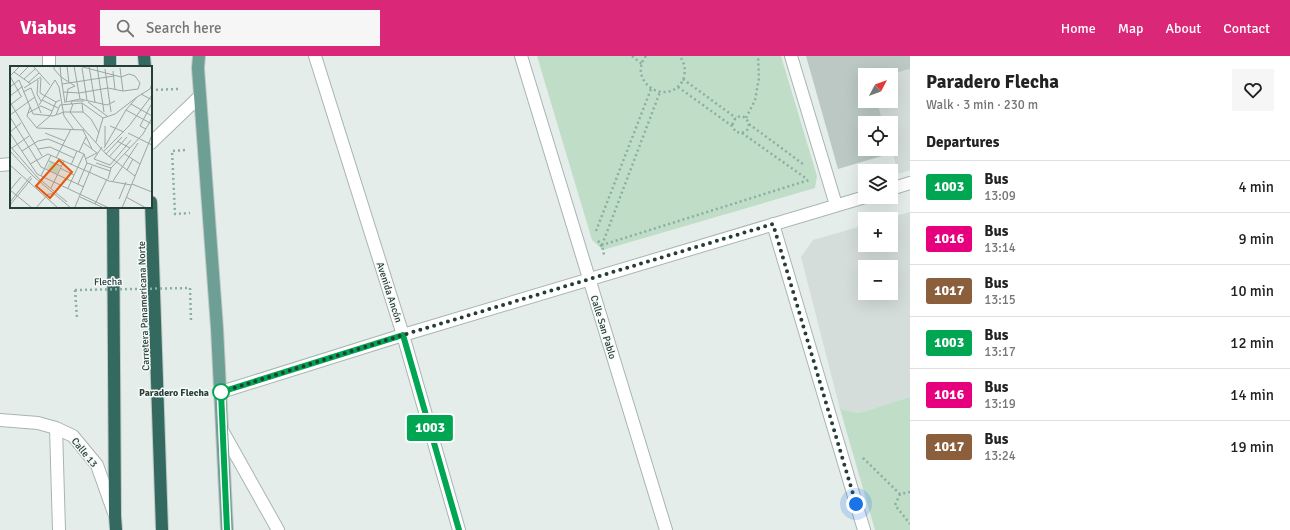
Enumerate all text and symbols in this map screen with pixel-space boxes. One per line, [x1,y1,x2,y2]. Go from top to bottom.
search box [100,10,380,46]
text: Viabus [20,16,76,40]
icon: search [114,17,136,39]
text: Search here [146,19,222,37]
text: Home [1061,20,1096,37]
text: Map [1118,20,1143,37]
text: About [1165,20,1201,37]
text: Contact [1223,20,1270,37]
inset map [10,66,152,208]
north arrow [858,68,898,108]
map controls [858,68,898,300]
button: heart [1232,69,1274,111]
text: Paradero Flecha [926,70,1059,94]
text: Walk · 3 min · 230 m [926,97,1038,113]
button: locate [858,116,898,156]
text: Departures [926,133,999,151]
button: layers [858,164,898,204]
text: Bus [984,170,1008,188]
text: 1003 [934,178,964,195]
text: 4 min [1238,178,1274,196]
text: 13:09 [984,188,1016,204]
button: + [858,212,898,252]
text: Bus [984,222,1008,240]
text: 1016 [934,230,964,247]
text: 9 min [1238,230,1274,248]
text: 13:14 [984,240,1016,256]
street label: Carretera Panamericana Norte [136,241,152,371]
street label: Avenida Ancón [374,260,404,324]
button: − [858,260,898,300]
text: Bus [984,274,1008,292]
street label: Flecha [94,276,122,288]
text: 1017 [934,282,964,299]
text: 10 min [1230,282,1274,300]
text: 13:15 [984,292,1016,308]
street label: Calle San Pablo [588,294,618,361]
text: Bus [984,326,1008,344]
text: 1003 [934,334,964,351]
text: 12 min [1230,334,1274,352]
text: 13:17 [984,344,1016,360]
text: Bus [984,378,1008,396]
marker: Paradero Flecha [212,383,230,401]
text: 1016 [934,386,964,403]
text: 14 min [1230,386,1274,404]
place label: Paradero Flecha [139,387,209,399]
text: 13:19 [984,396,1016,412]
line badge: 1003 [402,415,458,441]
text: 1003 [415,419,445,436]
text: Bus [984,430,1008,448]
street label: Calle 13 [69,435,100,470]
text: 1017 [934,438,964,455]
text: 19 min [1230,438,1274,456]
text: 13:24 [984,448,1016,464]
your location [846,494,866,514]

